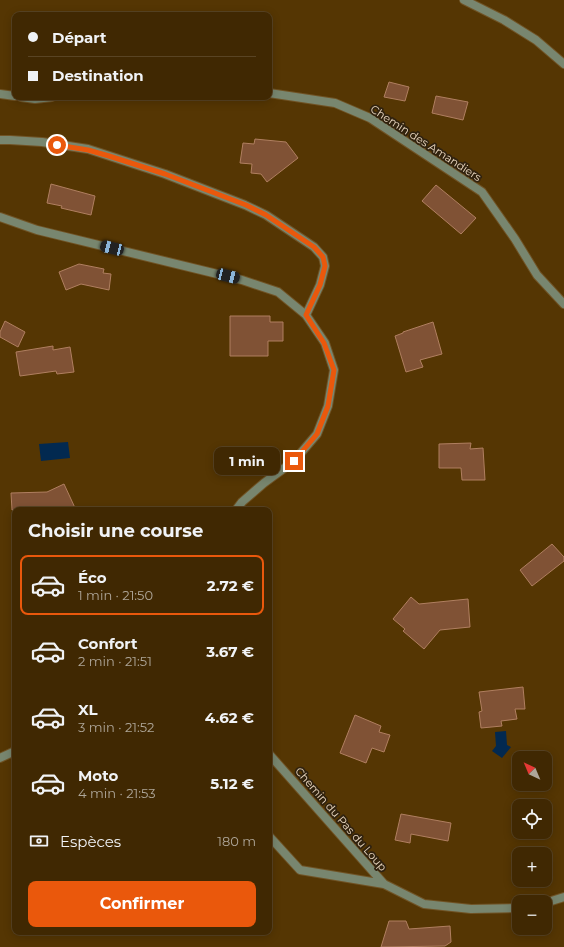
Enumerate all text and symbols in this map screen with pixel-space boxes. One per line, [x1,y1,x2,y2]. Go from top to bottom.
text: Départ [52,28,107,47]
text: Destination [52,66,144,85]
street label: Chemin des Amandiers [368,102,485,184]
route start [48,136,66,154]
car [99,239,125,257]
car [215,267,241,285]
callout: 1 min [214,447,280,475]
route end [285,452,303,470]
text: 1 min [229,453,265,469]
text: Choisir une course [28,520,203,542]
icon: car [30,567,66,603]
text: Éco [78,568,107,587]
text: 2.72 € [207,576,254,595]
text: 1 min · 21:50 [78,587,153,603]
icon: car [30,633,66,669]
text: Confort [78,634,138,653]
text: 3.67 € [206,642,254,661]
text: 2 min · 21:51 [78,653,152,669]
icon: car [30,699,66,735]
text: XL [78,700,97,719]
text: 4.62 € [205,708,254,727]
text: 3 min · 21:52 [78,719,154,735]
north arrow [512,751,552,791]
map controls [512,751,552,935]
street label: Chemin du Pas du Loup [292,764,390,874]
icon: car [30,765,66,801]
text: Moto [78,766,118,785]
text: 5.12 € [210,774,254,793]
text: 4 min · 21:53 [78,785,156,801]
button: locate [512,799,552,839]
icon: cash [28,830,50,852]
text: Espèces [60,832,121,851]
text: 180 m [217,833,256,849]
button: + [512,847,552,887]
button: Confirmer [28,881,256,927]
button: − [512,895,552,935]

